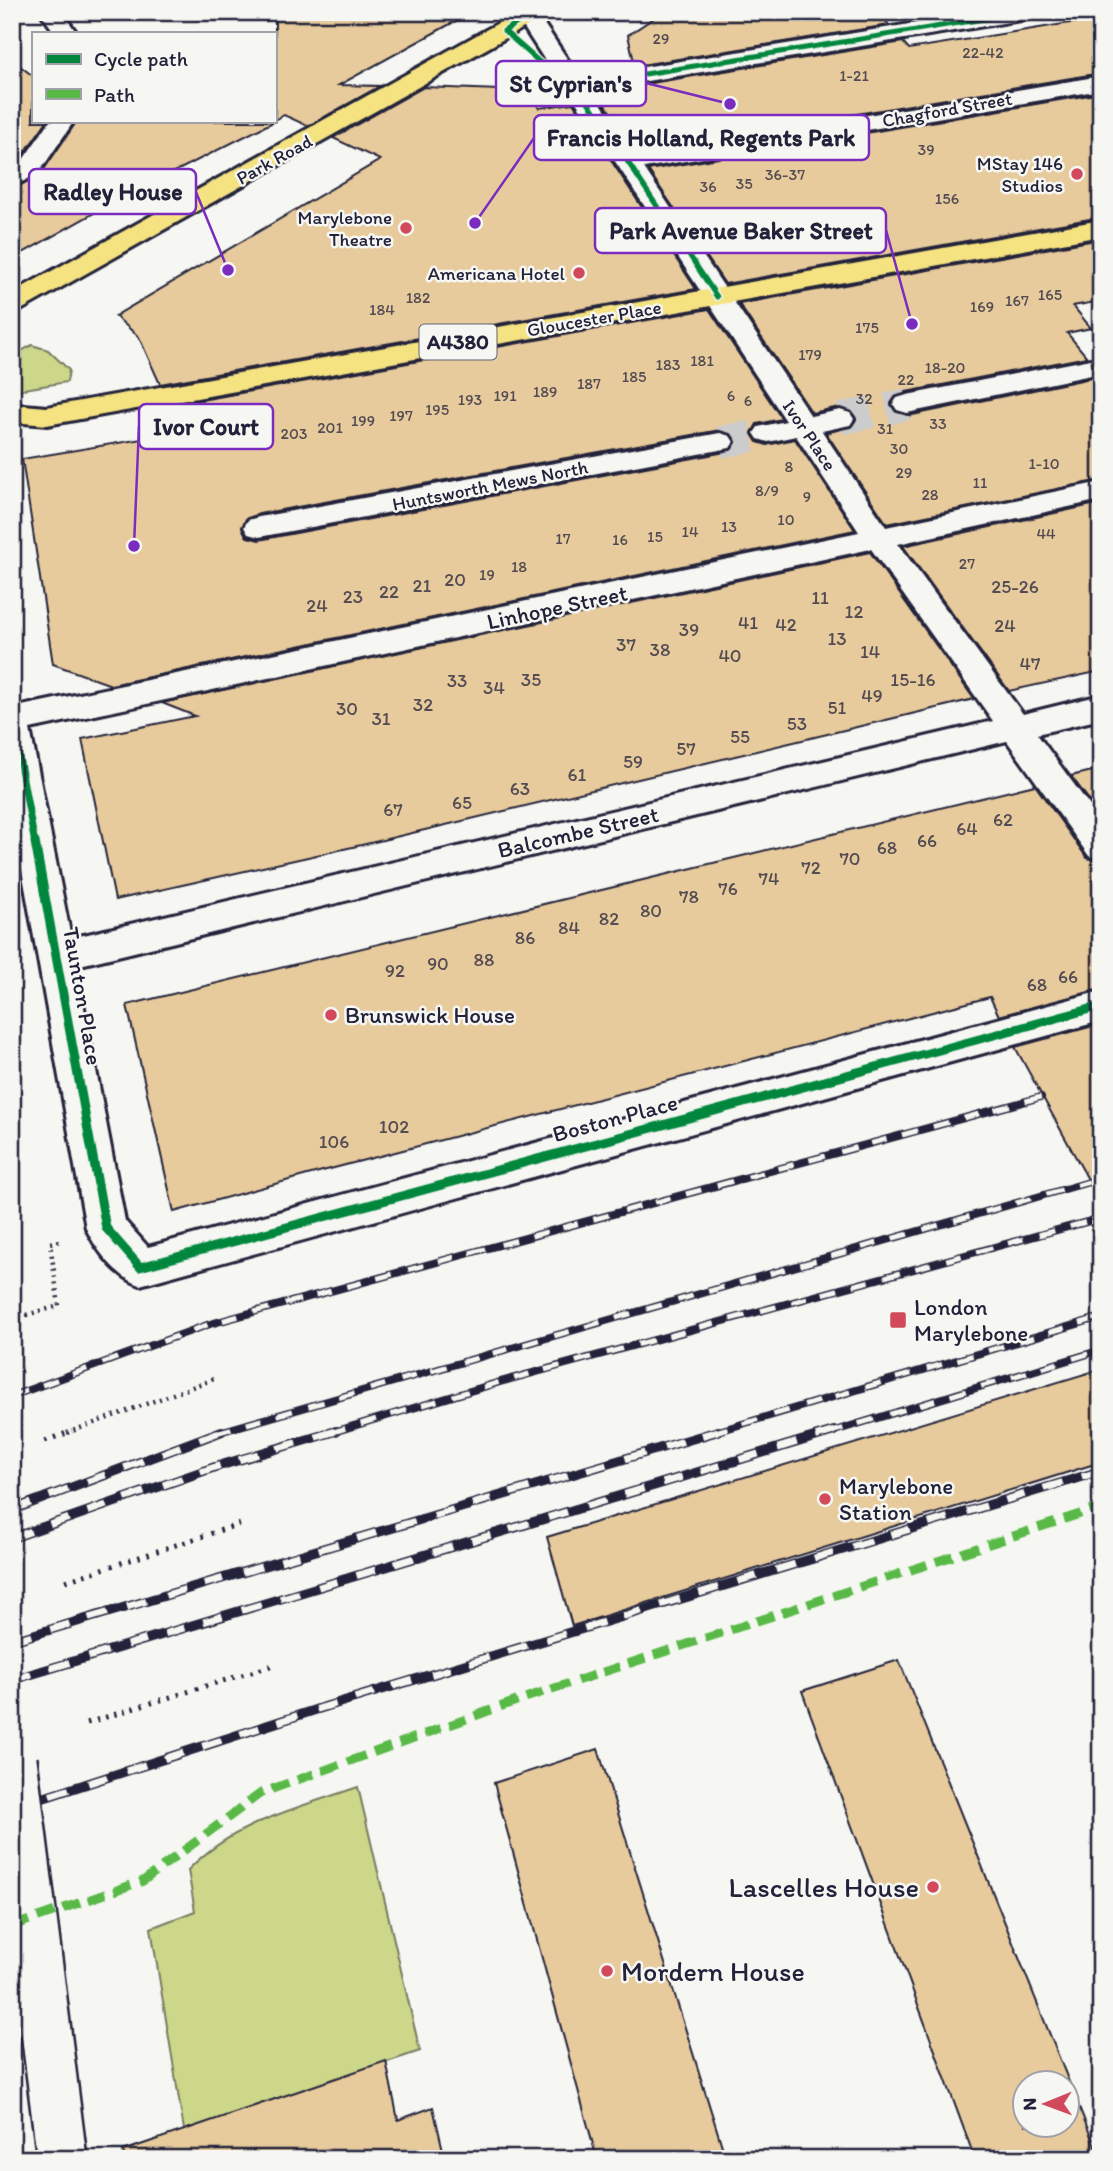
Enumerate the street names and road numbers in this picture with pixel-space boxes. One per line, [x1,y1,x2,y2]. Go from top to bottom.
street label: Chagford Street [880,87,1014,132]
street label: Park Road [232,129,317,190]
street label: Gloucester Place [525,295,663,342]
road number: A4380 [420,324,496,360]
street label: Ivor Place [778,395,842,475]
street label: Huntsworth Mews North [390,455,590,516]
street label: Linhope Street [484,578,630,636]
street label: Balcombe Street [495,800,661,864]
street label: Taunton Place [57,925,109,1067]
street label: Boston Place [549,1088,681,1148]

